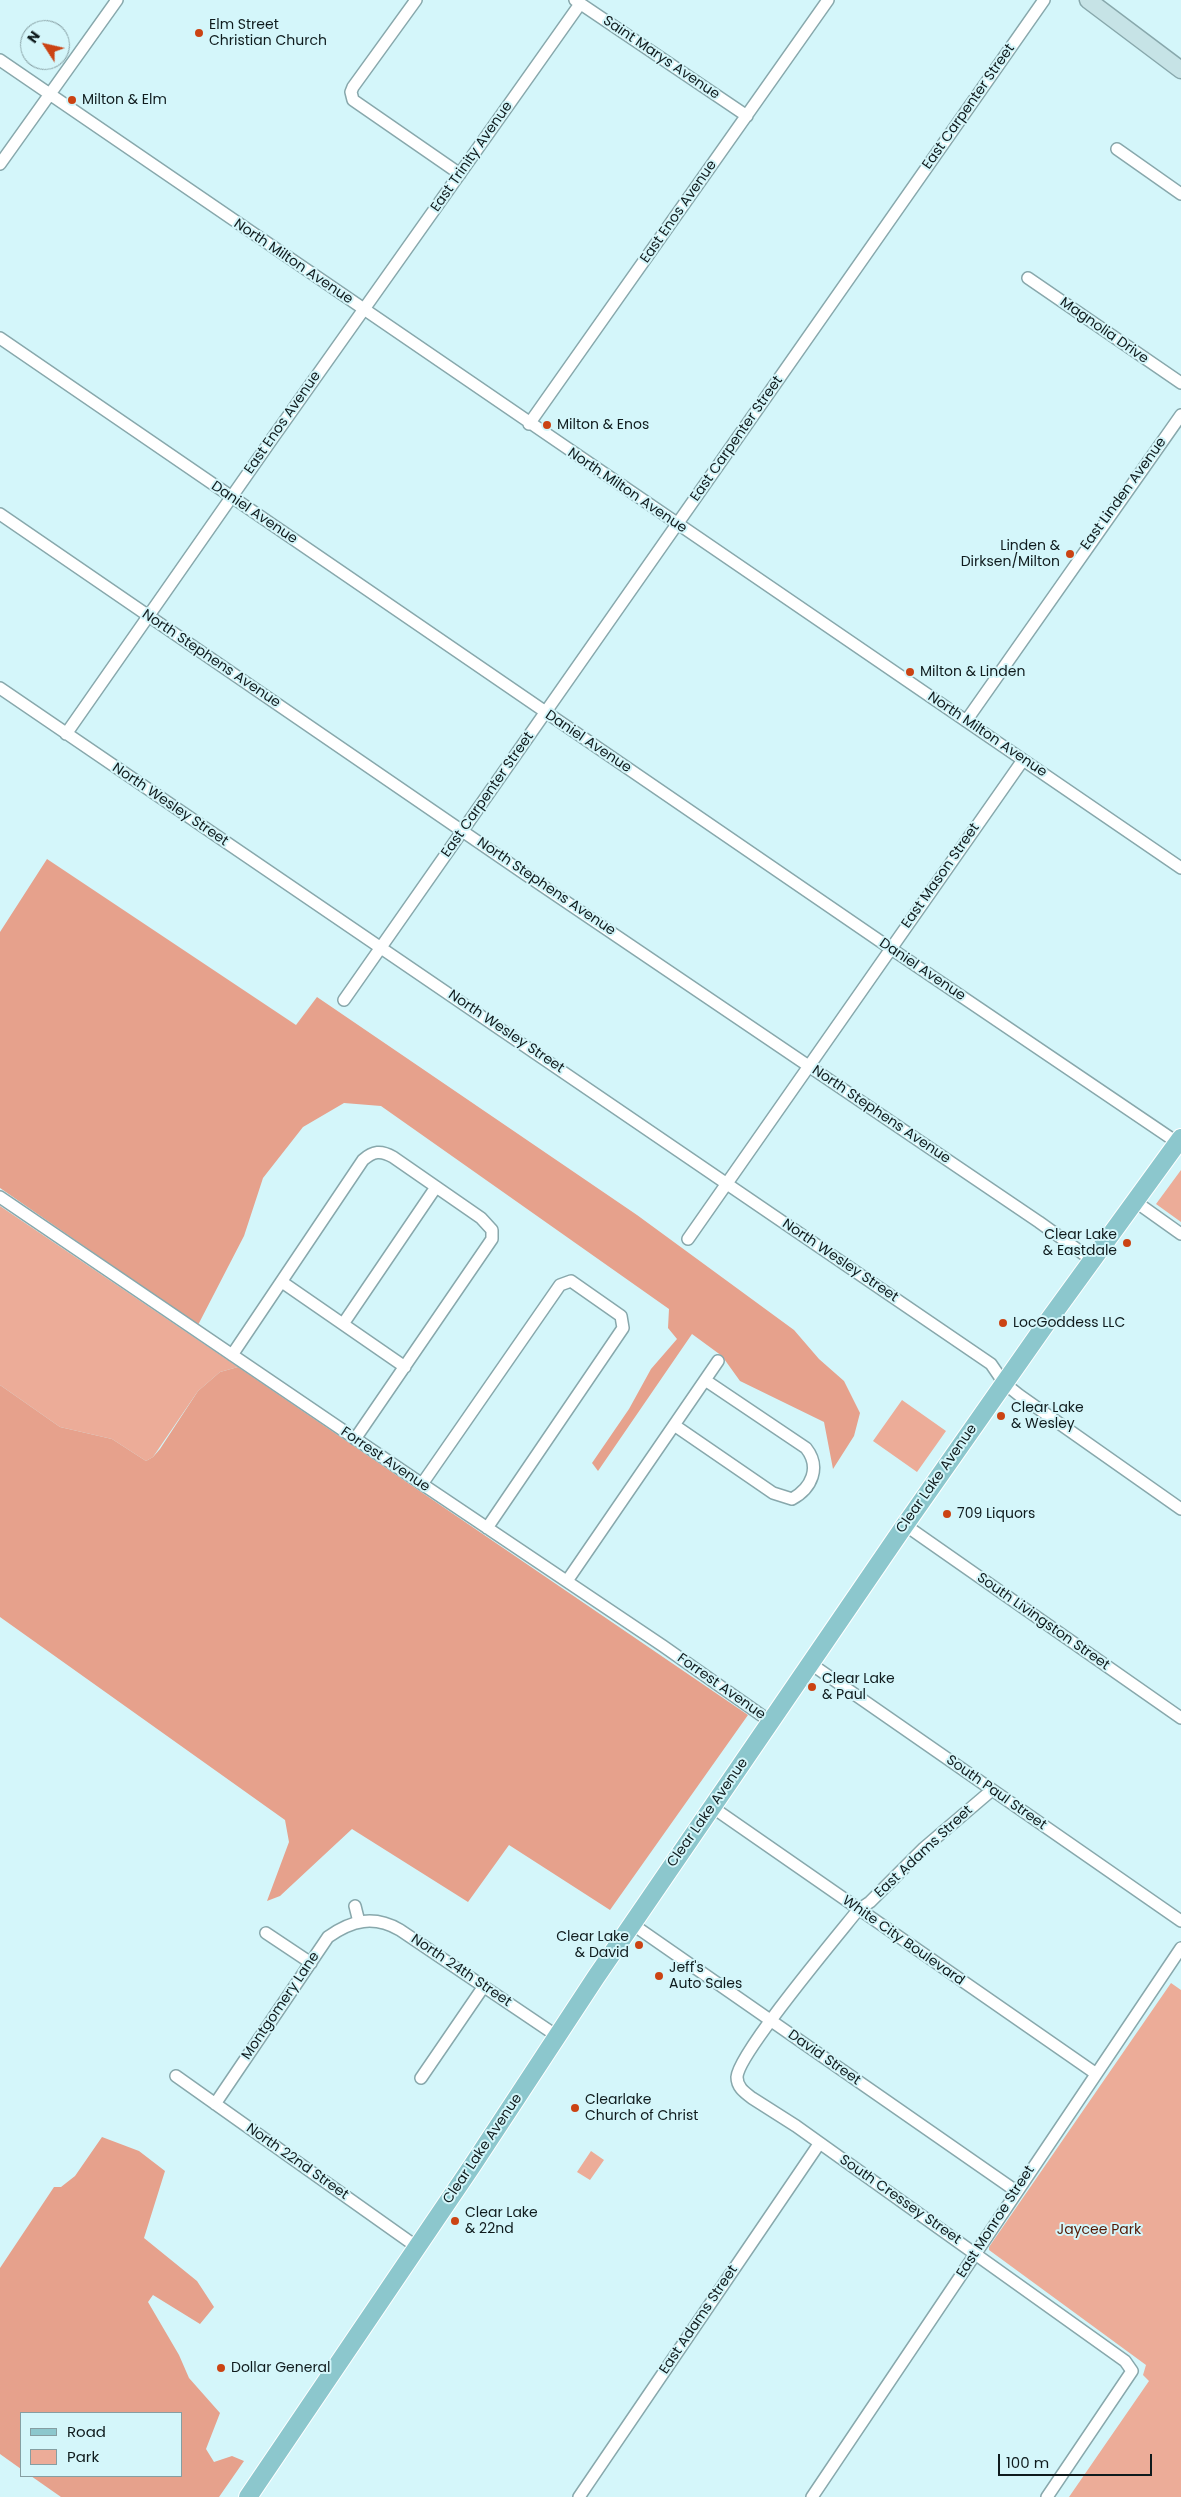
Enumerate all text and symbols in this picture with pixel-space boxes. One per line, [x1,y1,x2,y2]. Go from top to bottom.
street label: Saint Marys Avenue [599,13,723,103]
place label: Elm Street Christian Church [209,17,327,49]
north arrow [20,20,70,70]
text: N [22,27,45,47]
marker: Elm Street Christian Church [193,27,205,39]
street label: East Carpenter Street [919,41,1019,173]
place label: Milton & Elm [82,92,167,108]
marker: Milton & Elm [66,94,78,106]
street label: East Trinity Avenue [428,99,516,215]
street label: East Enos Avenue [637,157,721,267]
street label: North Milton Avenue [230,216,356,308]
street label: Magnolia Drive [1057,294,1151,368]
street label: East Enos Avenue [241,368,325,478]
street label: East Carpenter Street [687,373,787,505]
place label: Milton & Enos [557,417,649,433]
marker: Milton & Enos [541,419,553,431]
street label: East Linden Avenue [1078,435,1170,553]
street label: North Milton Avenue [564,445,690,537]
street label: Daniel Avenue [208,478,300,548]
place label: Linden & Dirksen/Milton [961,538,1060,570]
marker: Linden & Dirksen/Milton [1064,548,1076,560]
street label: North Stephens Avenue [139,606,283,712]
place label: Milton & Linden [920,664,1025,680]
marker: Milton & Linden [904,666,916,678]
street label: North Milton Avenue [924,689,1050,781]
street label: Daniel Avenue [542,707,634,777]
street label: East Carpenter Street [438,729,538,861]
street label: North Wesley Street [109,760,231,850]
street label: East Mason Street [898,820,984,932]
street label: North Stephens Avenue [474,834,618,940]
street label: Daniel Avenue [876,935,968,1005]
street label: North Wesley Street [445,987,567,1077]
street label: North Stephens Avenue [809,1062,953,1168]
street label: North Wesley Street [779,1216,901,1306]
place label: Clear Lake & Eastdale [1043,1227,1117,1260]
marker: Clear Lake & Eastdale [1121,1237,1133,1249]
place label: LocGoddess LLC [1013,1315,1125,1331]
marker: LocGoddess LLC [997,1317,1009,1329]
place label: Clear Lake & Wesley [1011,1400,1084,1432]
marker: Clear Lake & Wesley [995,1410,1007,1422]
street label: Clear Lake Avenue [893,1421,981,1537]
street label: Forrest Avenue [337,1424,433,1496]
place label: 709 Liquors [957,1506,1035,1522]
marker: 709 Liquors [941,1508,953,1520]
street label: South Livingston Street [973,1570,1113,1674]
street label: Forrest Avenue [674,1650,768,1724]
place label: Clear Lake & Paul [822,1671,895,1704]
marker: Clear Lake & Paul [806,1681,818,1693]
street label: South Paul Street [943,1752,1049,1834]
street label: Clear Lake Avenue [664,1755,752,1871]
street label: East Adams Street [872,1802,976,1902]
street label: White City Boulevard [839,1892,967,1990]
place label: Clear Lake & David [556,1929,629,1961]
street label: North 24th Street [408,1931,514,2011]
marker: Clear Lake & David [633,1939,645,1951]
street label: Montgomery Lane [239,1949,323,2063]
place label: Jeff's Auto Sales [669,1960,742,1992]
marker: Jeff's Auto Sales [653,1970,665,1982]
street label: David Street [784,2027,864,2089]
street label: Clear Lake Avenue [440,2091,526,2207]
place label: Clearlake Church of Christ [585,2092,698,2124]
marker: Clearlake Church of Christ [569,2102,581,2114]
street label: North 22nd Street [243,2120,351,2204]
street label: South Cressey Street [836,2152,964,2248]
street label: East Monroe Street [953,2163,1039,2281]
place label: Clear Lake & 22nd [465,2205,538,2238]
marker: Clear Lake & 22nd [449,2215,461,2227]
park label: Jaycee Park [1057,2222,1141,2238]
street label: East Adams Street [656,2262,742,2378]
place label: Dollar General [231,2360,331,2376]
marker: Dollar General [215,2362,227,2374]
legend [20,2412,182,2477]
text: Road [67,2421,106,2442]
scale bar [1001,2444,1155,2476]
text: Park [67,2446,99,2467]
text: 100 m [1006,2452,1049,2473]

